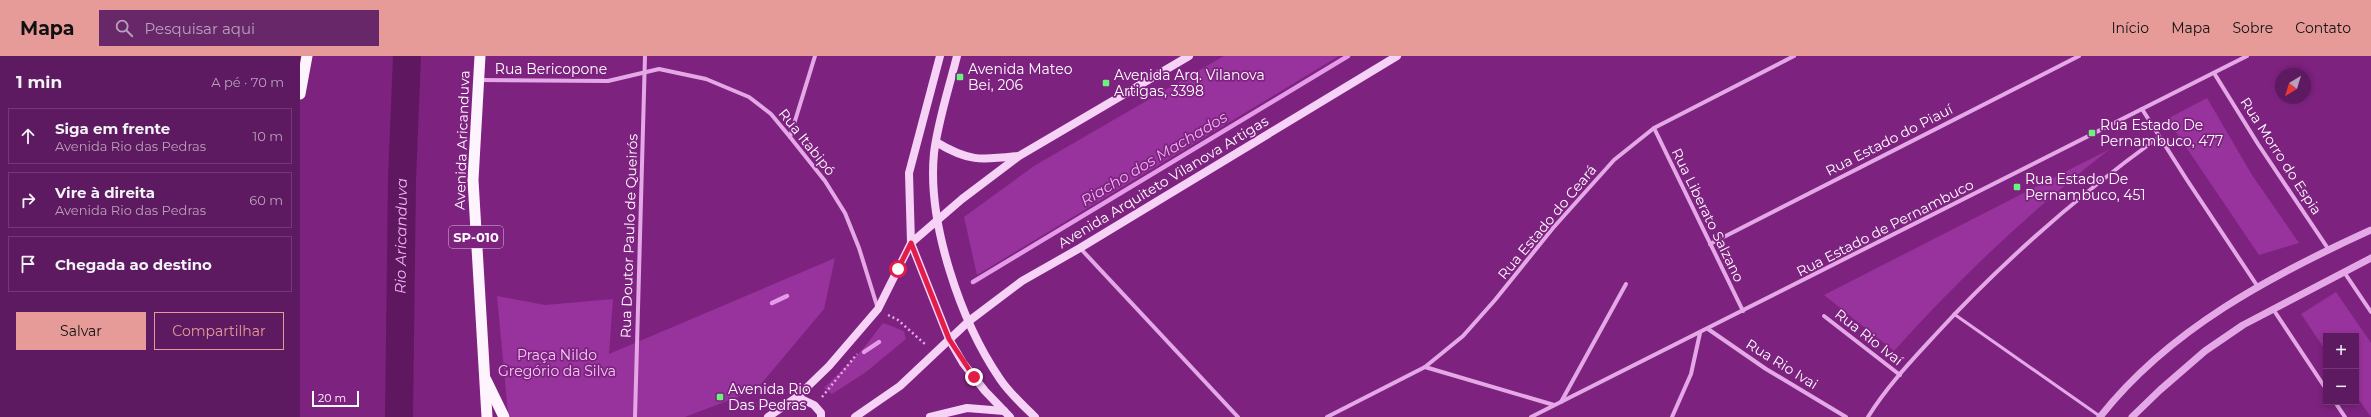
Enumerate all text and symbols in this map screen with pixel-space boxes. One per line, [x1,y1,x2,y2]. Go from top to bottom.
search box [99,10,379,46]
text: Mapa [20,17,75,40]
icon: search [113,17,135,39]
text: Pesquisar aqui [145,19,255,38]
text: Início [2111,19,2149,37]
text: Mapa [2171,19,2211,37]
text: Sobre [2233,19,2273,37]
text: Contato [2295,19,2351,37]
street label: Rua Bericopone [495,60,607,78]
place label: Avenida Mateo Bei, 206 [968,60,1073,94]
place label: Avenida Arq. Vilanova Artigas, 3398 [1114,66,1265,100]
north arrow [2275,68,2311,104]
street label: Avenida Aricanduva [451,70,473,210]
text: 1 min [16,72,62,92]
marker: Avenida Mateo Bei, 206 [955,72,965,82]
text: A pé · 70 m [211,74,284,90]
marker: Avenida Arq. Vilanova Artigas, 3398 [1101,78,1111,88]
street label: Rua Morro do Espia [2236,94,2326,218]
street label: Rua Estado do Piauí [1822,100,1957,180]
street label: Rua Itabipó [775,105,840,179]
water label: Riacho dos Machados [1077,107,1231,210]
street label: Avenida Arquiteto Vilanova Artigas [1054,112,1272,252]
place label: Rua Estado De Pernambuco, 477 [2100,116,2223,150]
text: Siga em frente [55,119,170,138]
icon: ahead [17,125,39,147]
text: 10 m [253,128,283,144]
marker: Rua Estado De Pernambuco, 477 [2087,128,2097,138]
street label: Rua Doutor Paulo de Queirós [616,133,642,338]
text: Avenida Rio das Pedras [55,138,206,154]
street label: Rua Liberato Salzano [1668,145,1748,285]
street label: Rua Estado do Ceará [1494,161,1600,283]
place label: Rua Estado De Pernambuco, 451 [2025,170,2145,204]
street label: Rua Estado de Pernambuco [1793,175,1977,281]
water label: Rio Aricanduva [391,178,411,294]
marker: Rua Estado De Pernambuco, 451 [2012,182,2022,192]
text: Vire à direita [55,183,155,202]
icon: right [17,189,39,211]
text: 60 m [249,192,283,208]
text: Avenida Rio das Pedras [55,202,206,218]
road number: SP-010 [449,226,503,248]
icon: arrive [17,253,39,275]
text: Chegada ao destino [55,255,212,274]
route start [889,260,907,278]
street label: Rua Rio Ivaí [1831,305,1908,370]
button: Salvar [16,312,146,350]
button: Compartilhar [154,312,284,350]
map controls [2323,333,2359,405]
button: + [2323,333,2359,369]
street label: Rua Rio Ivai [1743,335,1821,393]
park label: Praça Nildo Gregório da Silva [498,346,616,380]
route end [965,368,983,386]
button: − [2323,369,2359,405]
place label: Avenida Rio Das Pedras [728,380,811,414]
scale bar [312,389,359,408]
text: 20 m [318,391,346,405]
marker: Avenida Rio Das Pedras [715,392,725,402]

